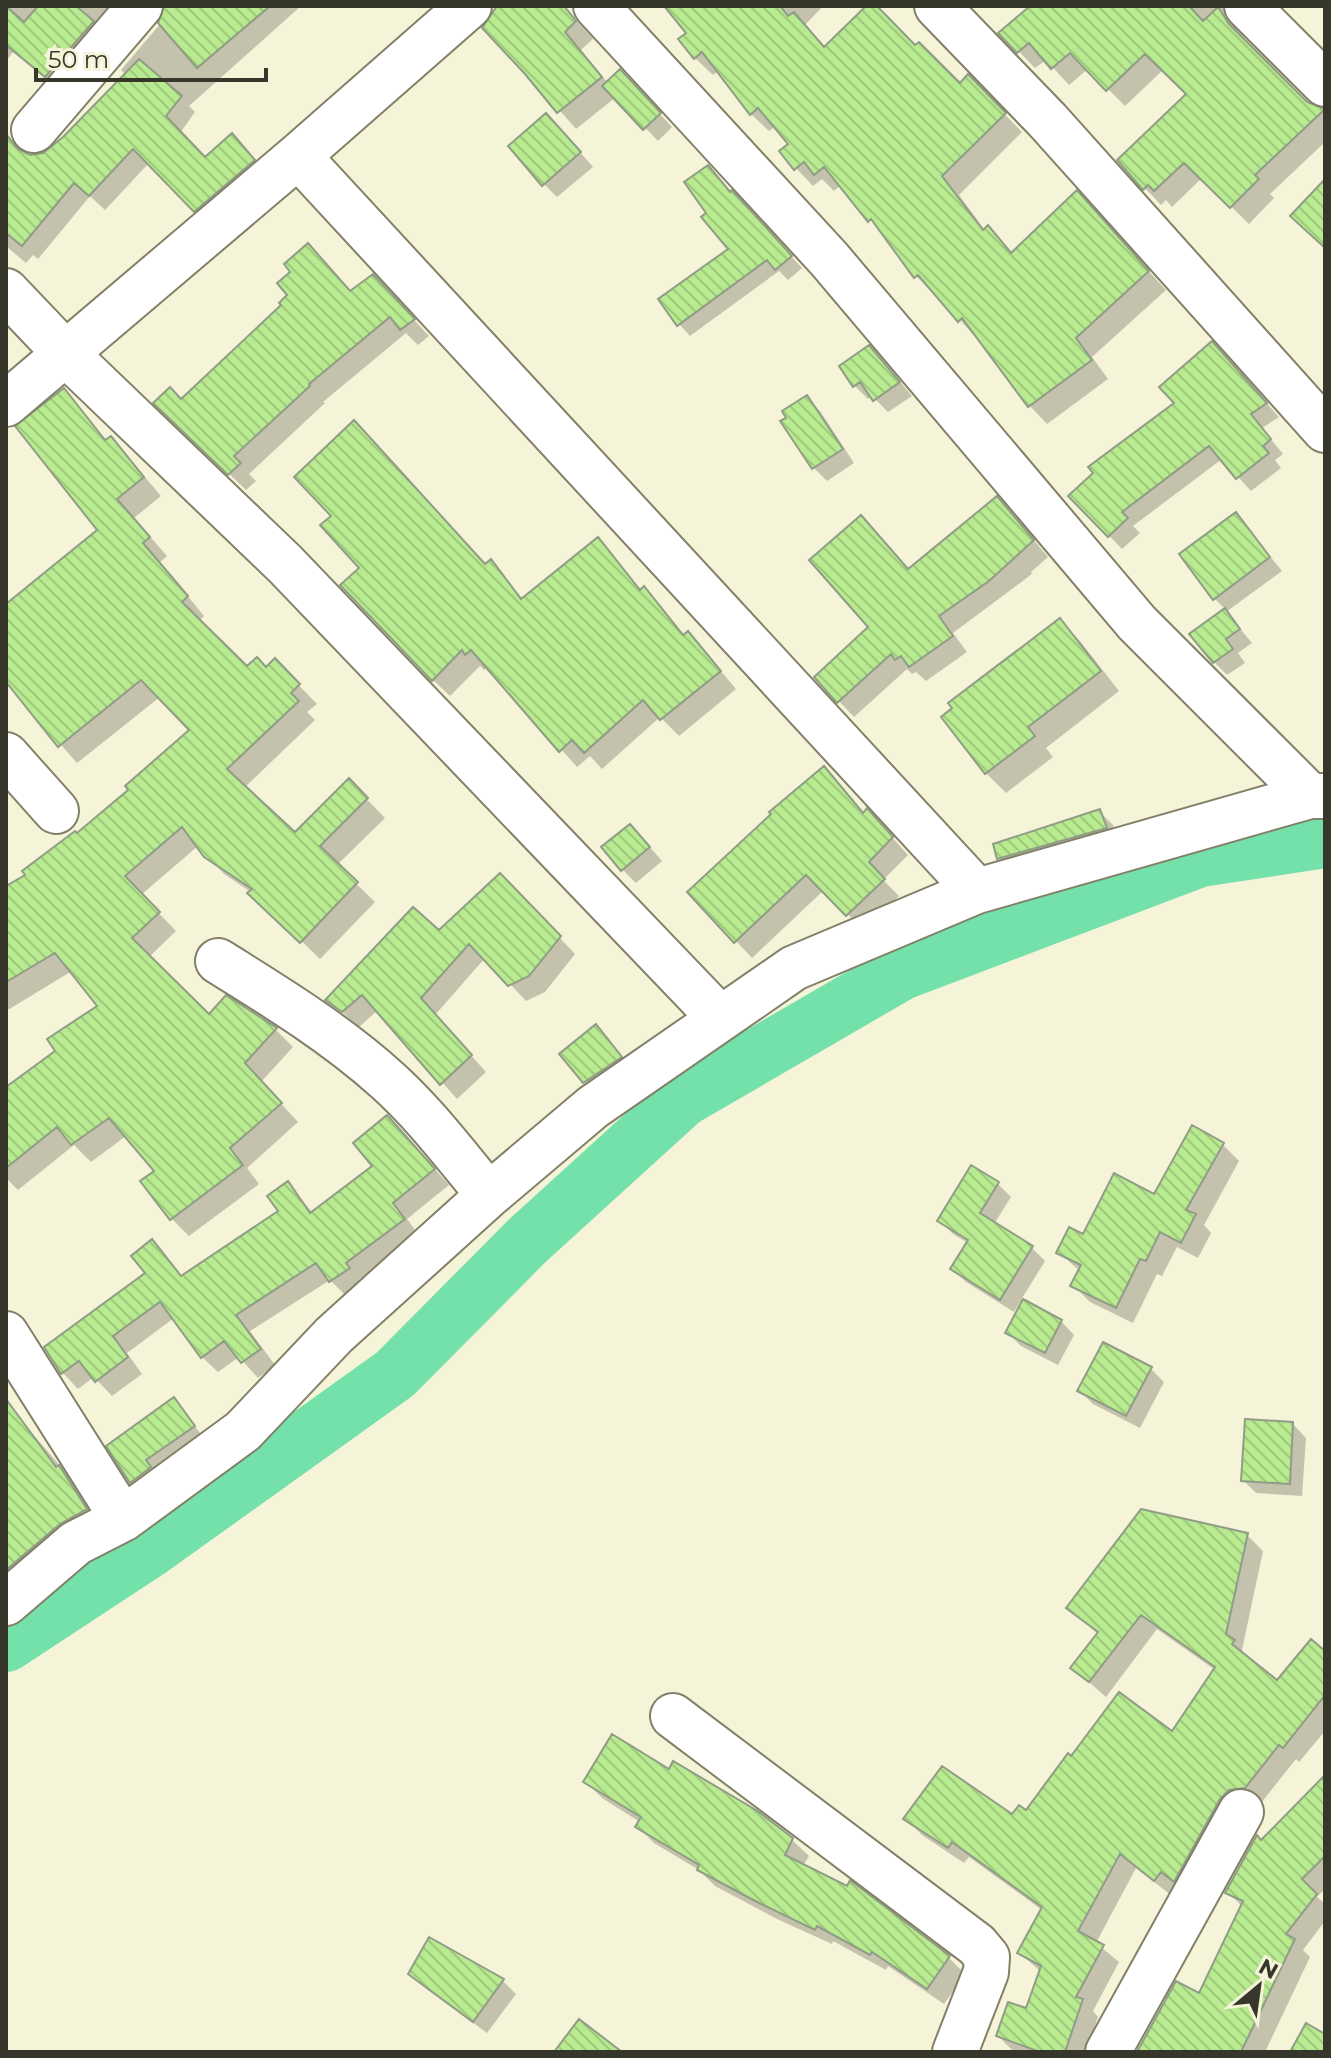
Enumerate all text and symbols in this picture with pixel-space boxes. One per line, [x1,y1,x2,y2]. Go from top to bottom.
scale bar [36,32,266,82]
text: 50 m [48,45,109,74]
north arrow [1219,1946,1299,2026]
text: N [1254,1953,1283,1985]

